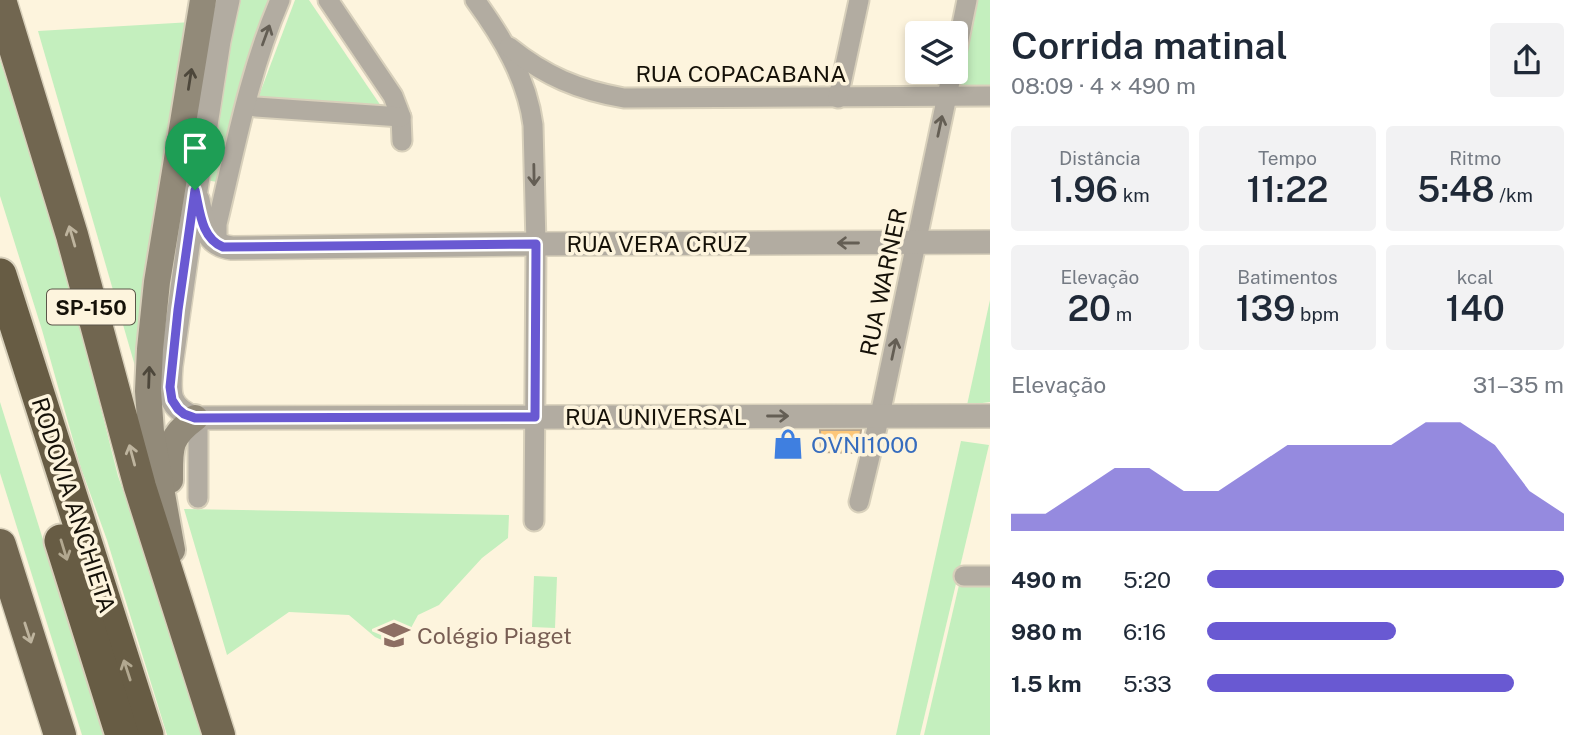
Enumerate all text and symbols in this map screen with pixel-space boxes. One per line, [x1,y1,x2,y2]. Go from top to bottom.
map controls [905,21,968,84]
button: layers [905,21,968,84]
text: Corrida matinal [1011,23,1288,68]
button: share [1490,23,1564,97]
one-way arrow [261,25,273,47]
street label: RUA COPACABANA [635,60,847,87]
one-way arrow [184,68,197,91]
text: 08:09 · 4 × 490 m [1011,72,1196,99]
one-way arrow [934,115,948,138]
pin [165,118,225,190]
icon: arrive [176,129,214,167]
text: Distância [1059,147,1141,169]
text: Tempo [1258,147,1317,169]
text: Ritmo [1449,147,1501,169]
one-way arrow [527,163,541,186]
text: 1.96 [1050,169,1118,210]
text: 11:22 [1247,169,1328,210]
text: 5:48 [1417,169,1495,210]
text: km [1118,184,1150,206]
text: /km [1495,184,1533,206]
street label: RUA WARNER [854,206,912,358]
one-way arrow [65,225,78,248]
street label: RUA VERA CRUZ [566,230,748,257]
one-way arrow [837,236,860,250]
text: Elevação [1060,266,1139,288]
text: Batimentos [1237,266,1338,288]
text: kcal [1457,266,1494,288]
text: 20 [1067,288,1111,329]
text: 139 [1236,288,1296,329]
text: 140 [1446,288,1505,329]
road number: SP-150 [47,290,135,324]
text: m [1111,303,1132,325]
text: bpm [1296,303,1339,325]
one-way arrow [888,338,902,361]
one-way arrow [142,366,156,389]
text: Elevação [1011,371,1106,398]
text: 31–35 m [1473,371,1564,398]
street label: RODOVIA ANCHIETA [26,394,122,616]
street label: RUA UNIVERSAL [565,403,747,430]
one-way arrow [766,409,789,423]
shop icon: OVNI1000 [771,427,805,461]
place label: OVNI1000 [811,431,918,458]
one-way arrow [124,445,137,467]
one-way arrow [59,539,71,561]
text: 490 m [1011,566,1082,593]
text: 5:20 [1123,566,1171,593]
school or university icon: Colégio Piaget [377,618,411,652]
text: 980 m [1011,618,1082,645]
text: 6:16 [1123,618,1166,645]
one-way arrow [22,622,35,644]
place label: Colégio Piaget [417,622,572,649]
one-way arrow [119,659,132,681]
text: 1.5 km [1011,670,1082,697]
text: 5:33 [1123,670,1172,697]

